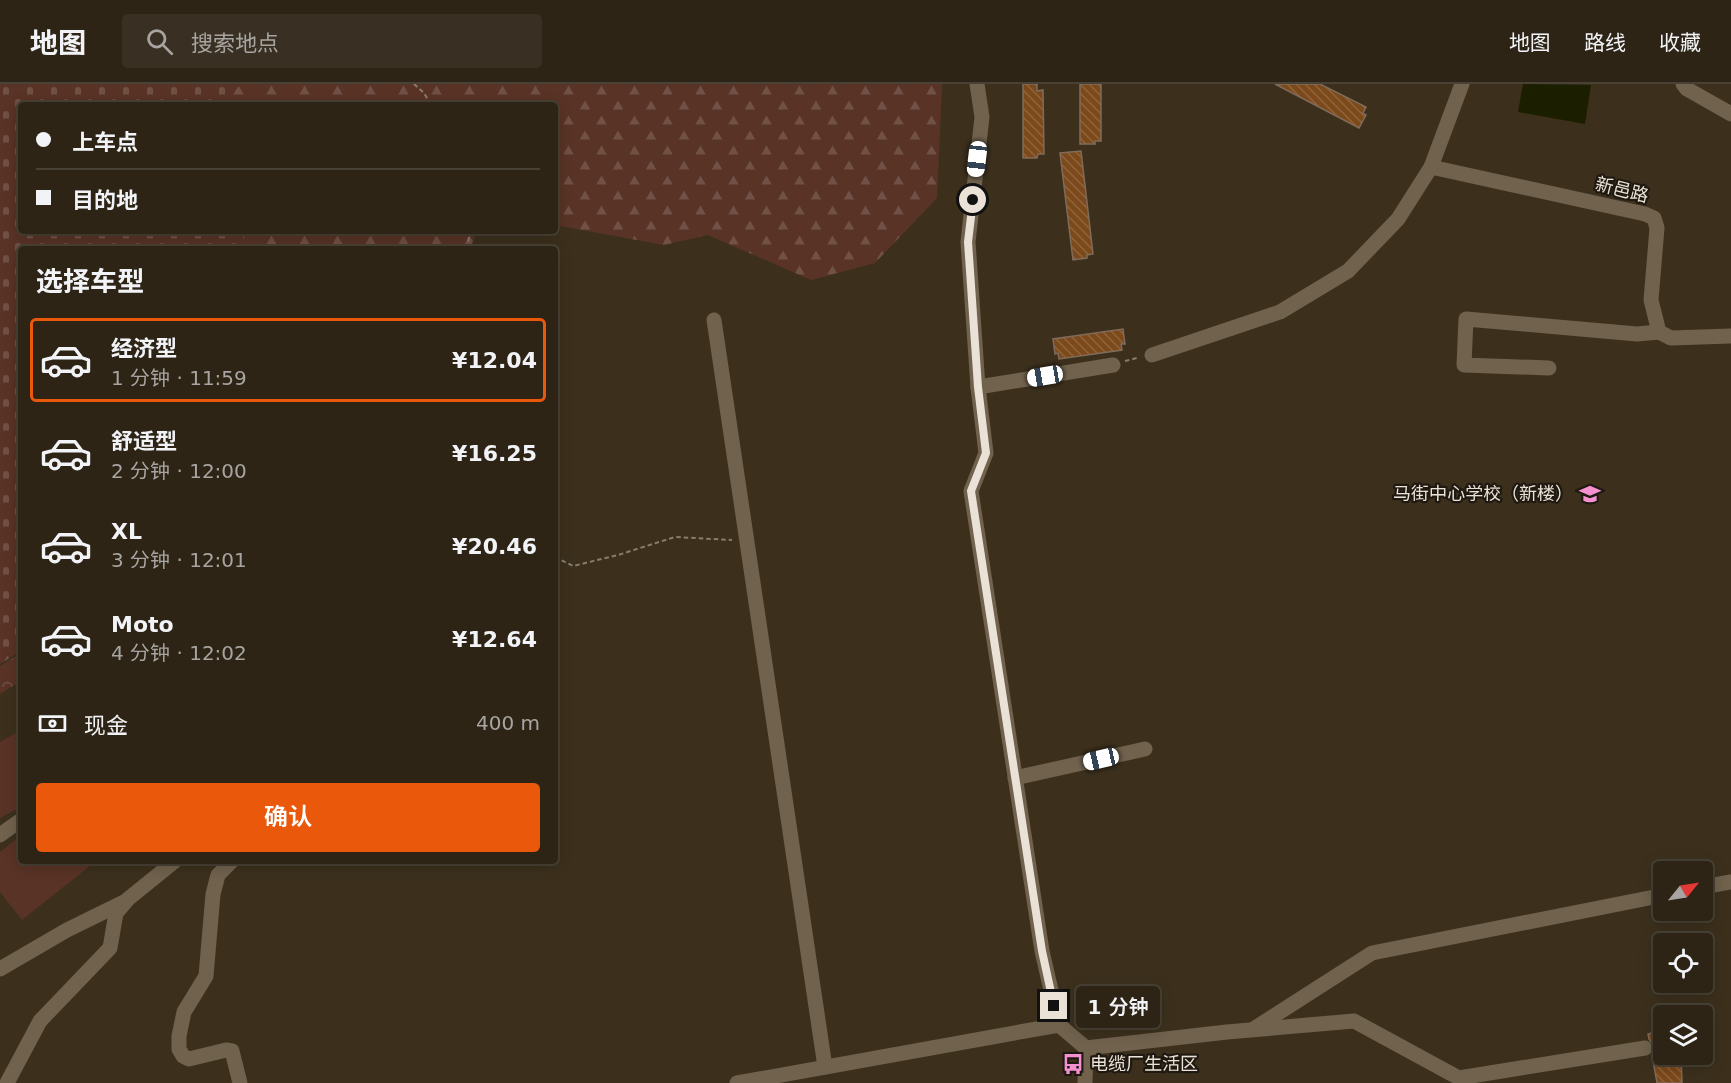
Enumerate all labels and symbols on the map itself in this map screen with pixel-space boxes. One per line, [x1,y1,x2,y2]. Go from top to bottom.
car [966,140,988,178]
street label: 新邑路 [1593,173,1651,206]
route start [959,186,986,213]
car [1026,364,1064,388]
school or university icon: 马街中心学校（新楼） [1578,482,1602,506]
place label: 马街中心学校（新楼） [1393,483,1573,504]
car [1081,746,1121,772]
north arrow [1653,861,1713,921]
callout: 1 分钟 [1075,985,1159,1027]
route end [1040,992,1067,1019]
bus stop icon: 电缆厂生活区 [1061,1052,1085,1076]
place label: 电缆厂生活区 [1090,1053,1198,1074]

